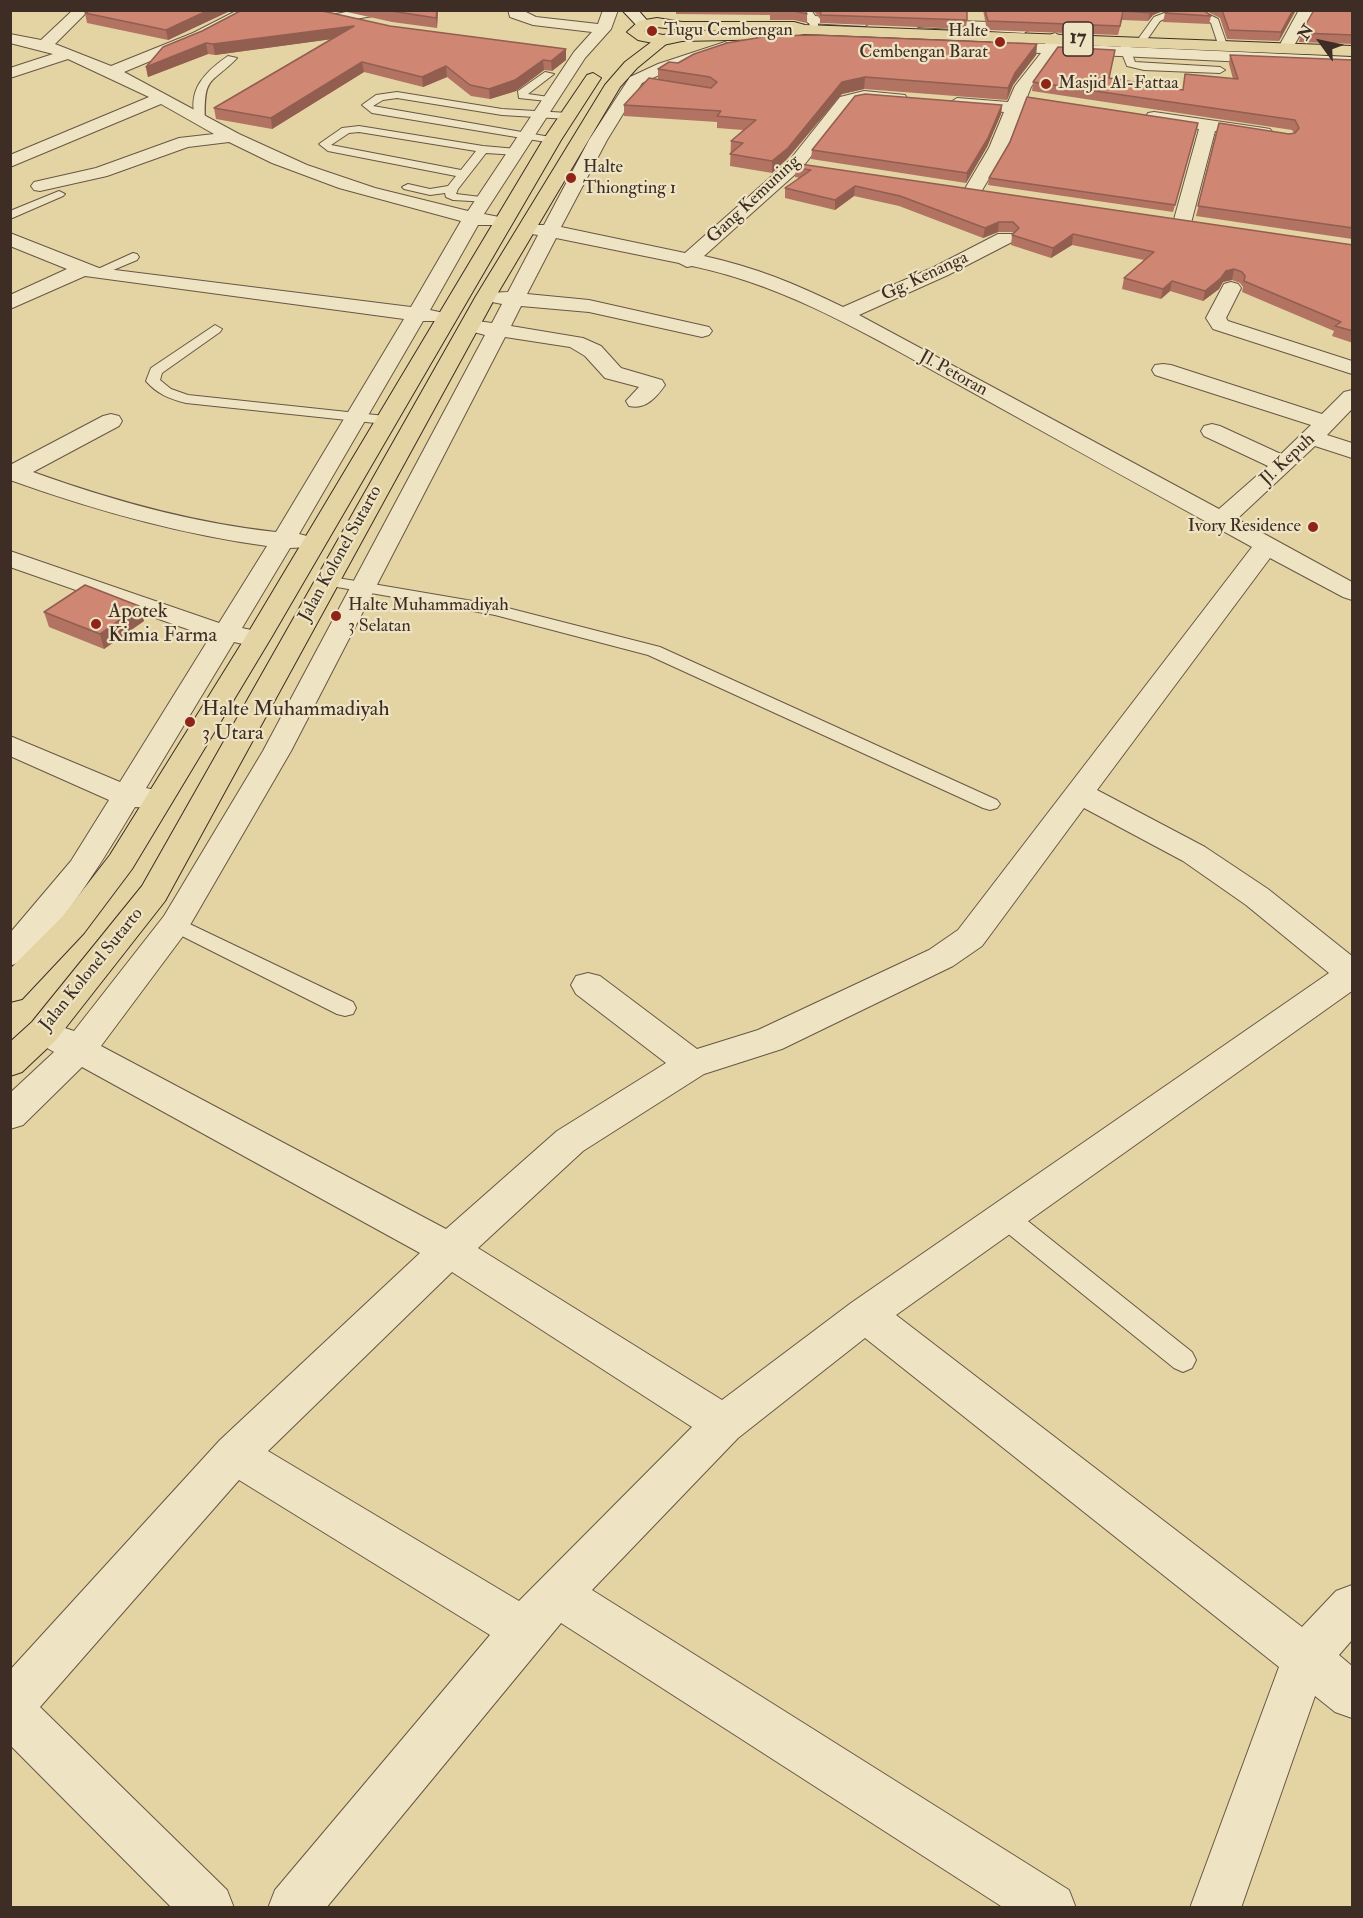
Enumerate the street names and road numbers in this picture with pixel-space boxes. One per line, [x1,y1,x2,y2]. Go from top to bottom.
road number: 17 [1063,22,1093,56]
street label: Gang Kemuning [703,151,805,249]
street label: Gg. Kenanga [878,248,972,306]
street label: Jl. Petoran [915,346,991,402]
street label: Jl. Kepuh [1256,429,1320,491]
street label: Jalan Kolonel Sutarto [295,482,387,626]
street label: Jalan Kolonel Sutarto [36,904,148,1036]

